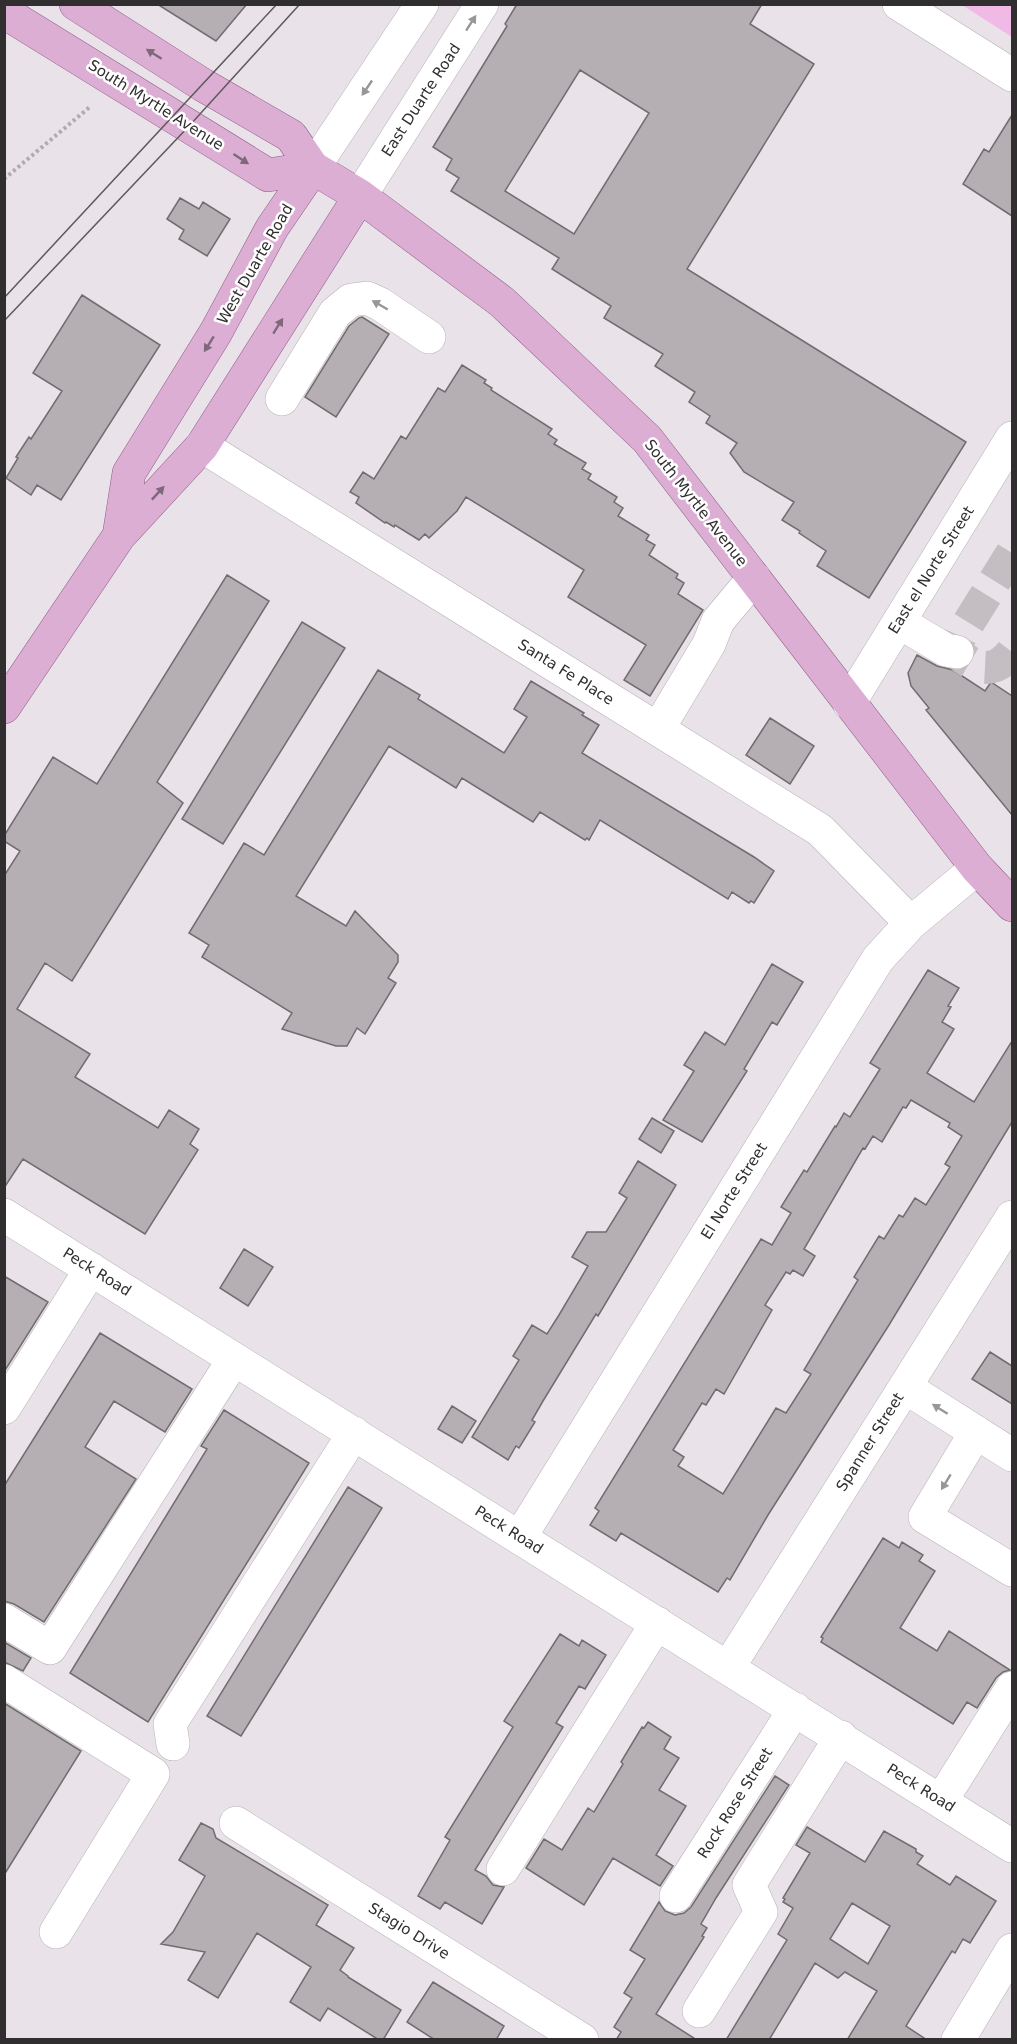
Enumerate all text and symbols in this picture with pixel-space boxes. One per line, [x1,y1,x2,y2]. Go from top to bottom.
one-way arrow [465,15,476,31]
street label: East Duarte Road [378,40,464,160]
one-way arrow [146,48,162,59]
street label: South Myrtle Avenue [85,56,227,154]
one-way arrow [361,79,373,95]
one-way arrow [233,153,250,164]
street label: West Duarte Road [213,201,297,327]
one-way arrow [371,300,388,310]
one-way arrow [273,318,284,334]
one-way arrow [203,336,214,352]
street label: South Myrtle Avenue [641,436,751,570]
one-way arrow [151,486,165,500]
street label: East el Norte Street [884,503,978,637]
street label: Santa Fe Place [515,635,617,709]
street label: El Norte Street [697,1139,771,1243]
street label: Peck Road [60,1244,134,1300]
street label: Spanner Street [832,1389,908,1495]
one-way arrow [932,1404,949,1415]
one-way arrow [941,1474,951,1491]
street label: Peck Road [472,1502,546,1558]
street label: Rock Rose Street [694,1744,776,1862]
street label: Peck Road [884,1760,958,1816]
street label: Stagio Drive [365,1899,453,1963]

